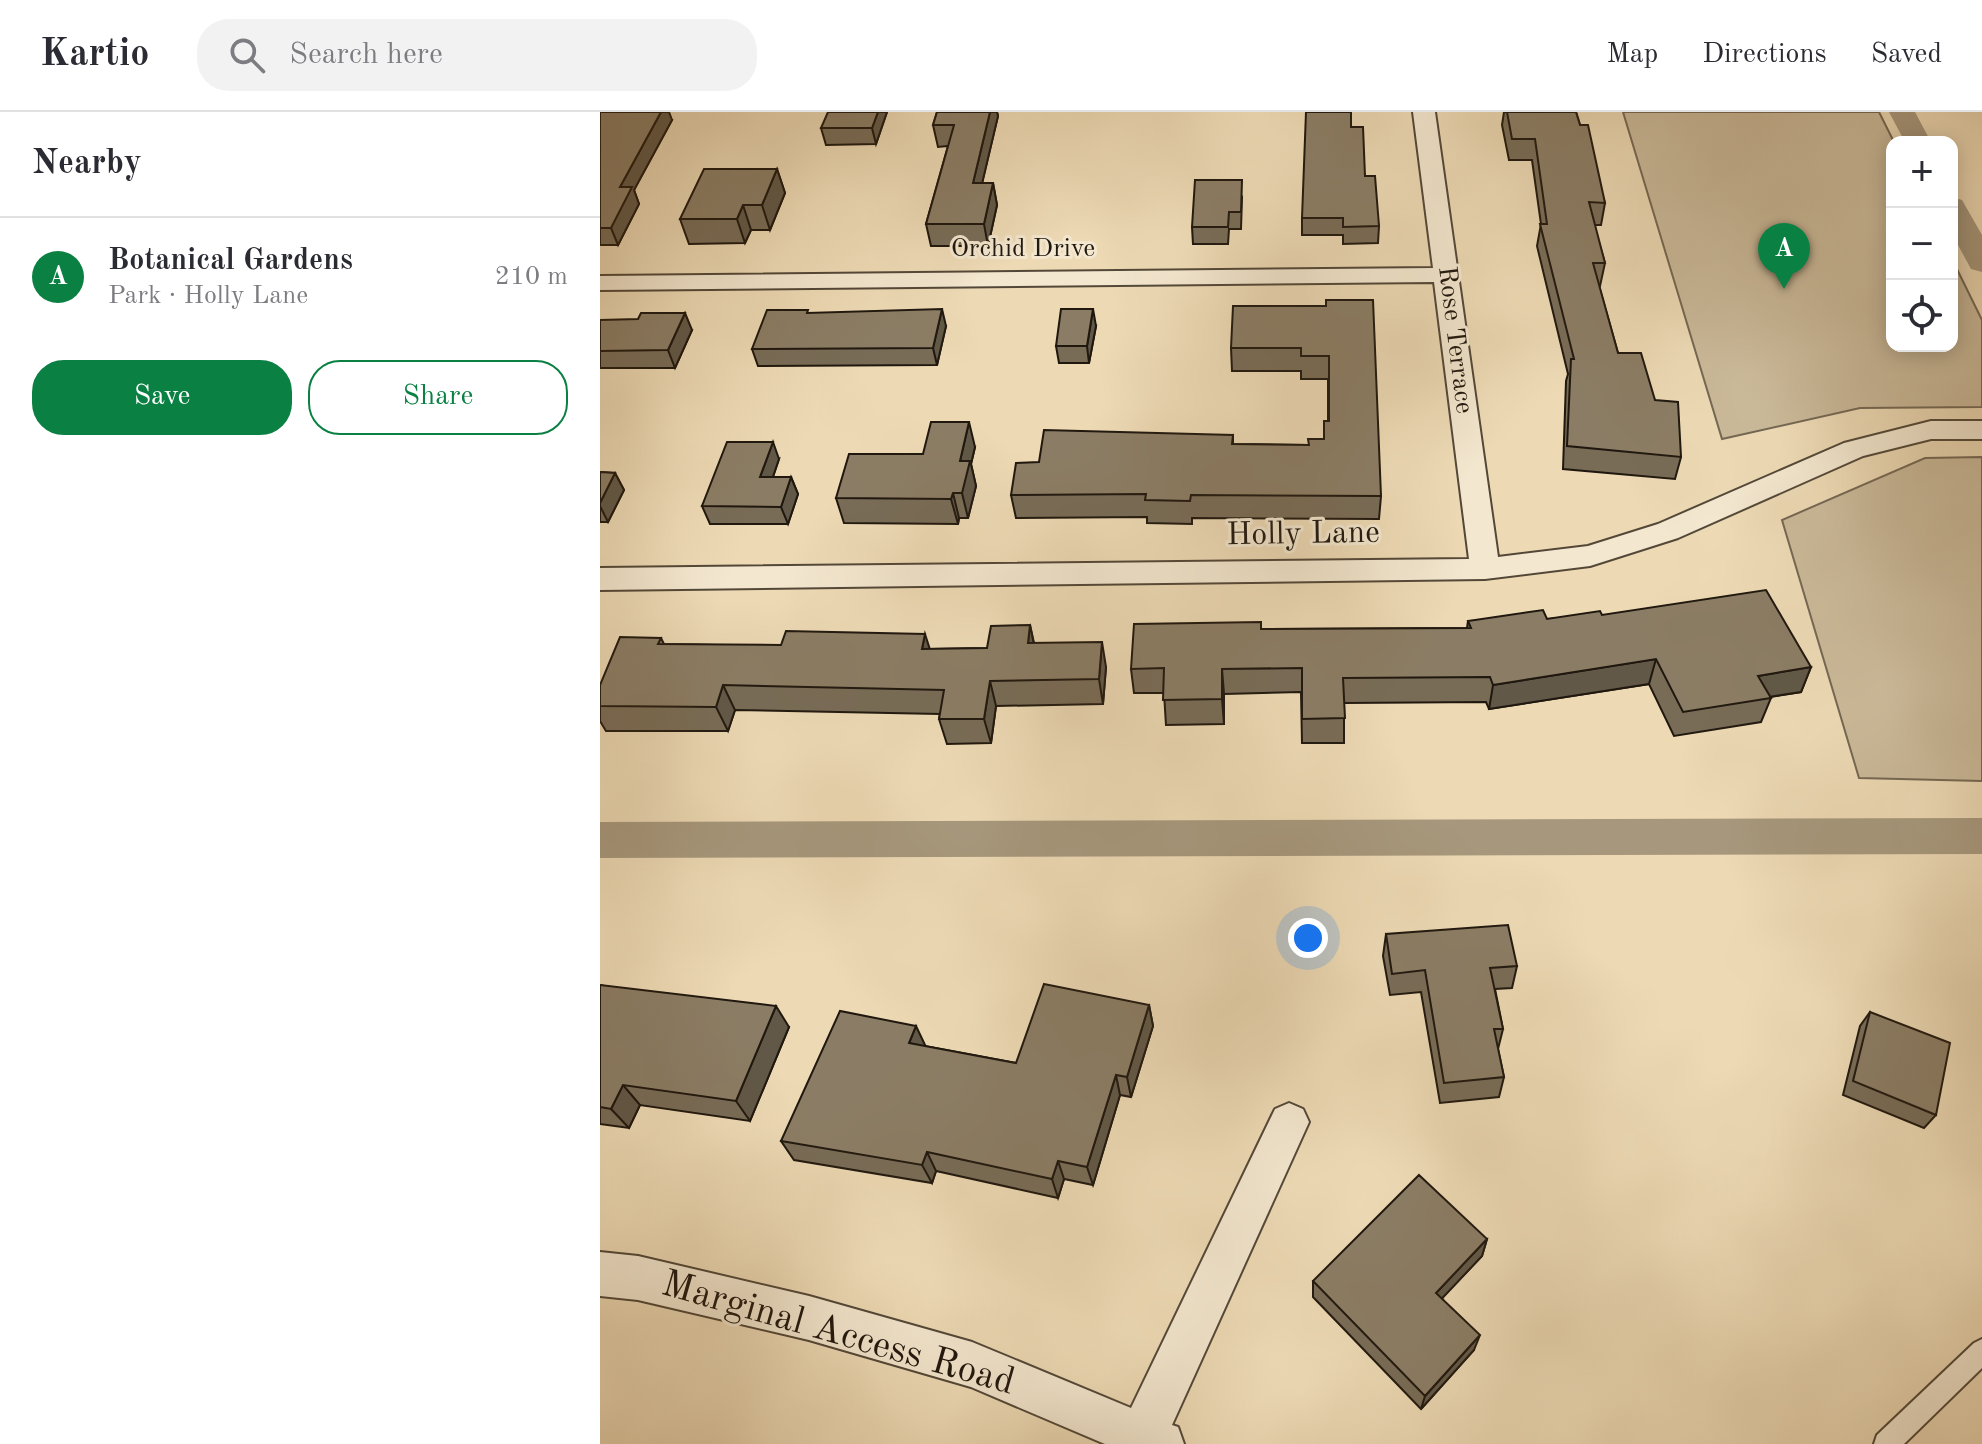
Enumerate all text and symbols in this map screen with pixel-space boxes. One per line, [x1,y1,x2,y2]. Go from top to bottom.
search box [197,19,757,91]
icon: search [225,33,269,77]
text: Kartio [40,36,149,74]
text: Search here [289,40,443,70]
text: Map [1606,41,1658,69]
text: Directions [1702,41,1827,69]
text: Saved [1871,41,1942,69]
map controls [1886,136,1958,352]
button: + [1886,136,1958,208]
text: Nearby [32,147,142,181]
button: − [1886,208,1958,280]
pin: A [1758,223,1810,289]
street label: Orchid Drive [951,236,1095,262]
text: Botanical Gardens [108,246,353,276]
text: A [48,264,68,290]
text: 210 m [495,264,568,290]
street label: Rose Terrace [1433,265,1477,415]
button: locate [1886,280,1958,352]
text: Park · Holly Lane [108,283,308,309]
button: Save [32,360,292,435]
button: Share [308,360,568,435]
street label: Holly Lane [1226,518,1380,552]
your location [1288,918,1328,958]
street label: Marginal Access Road [657,1265,1019,1403]

